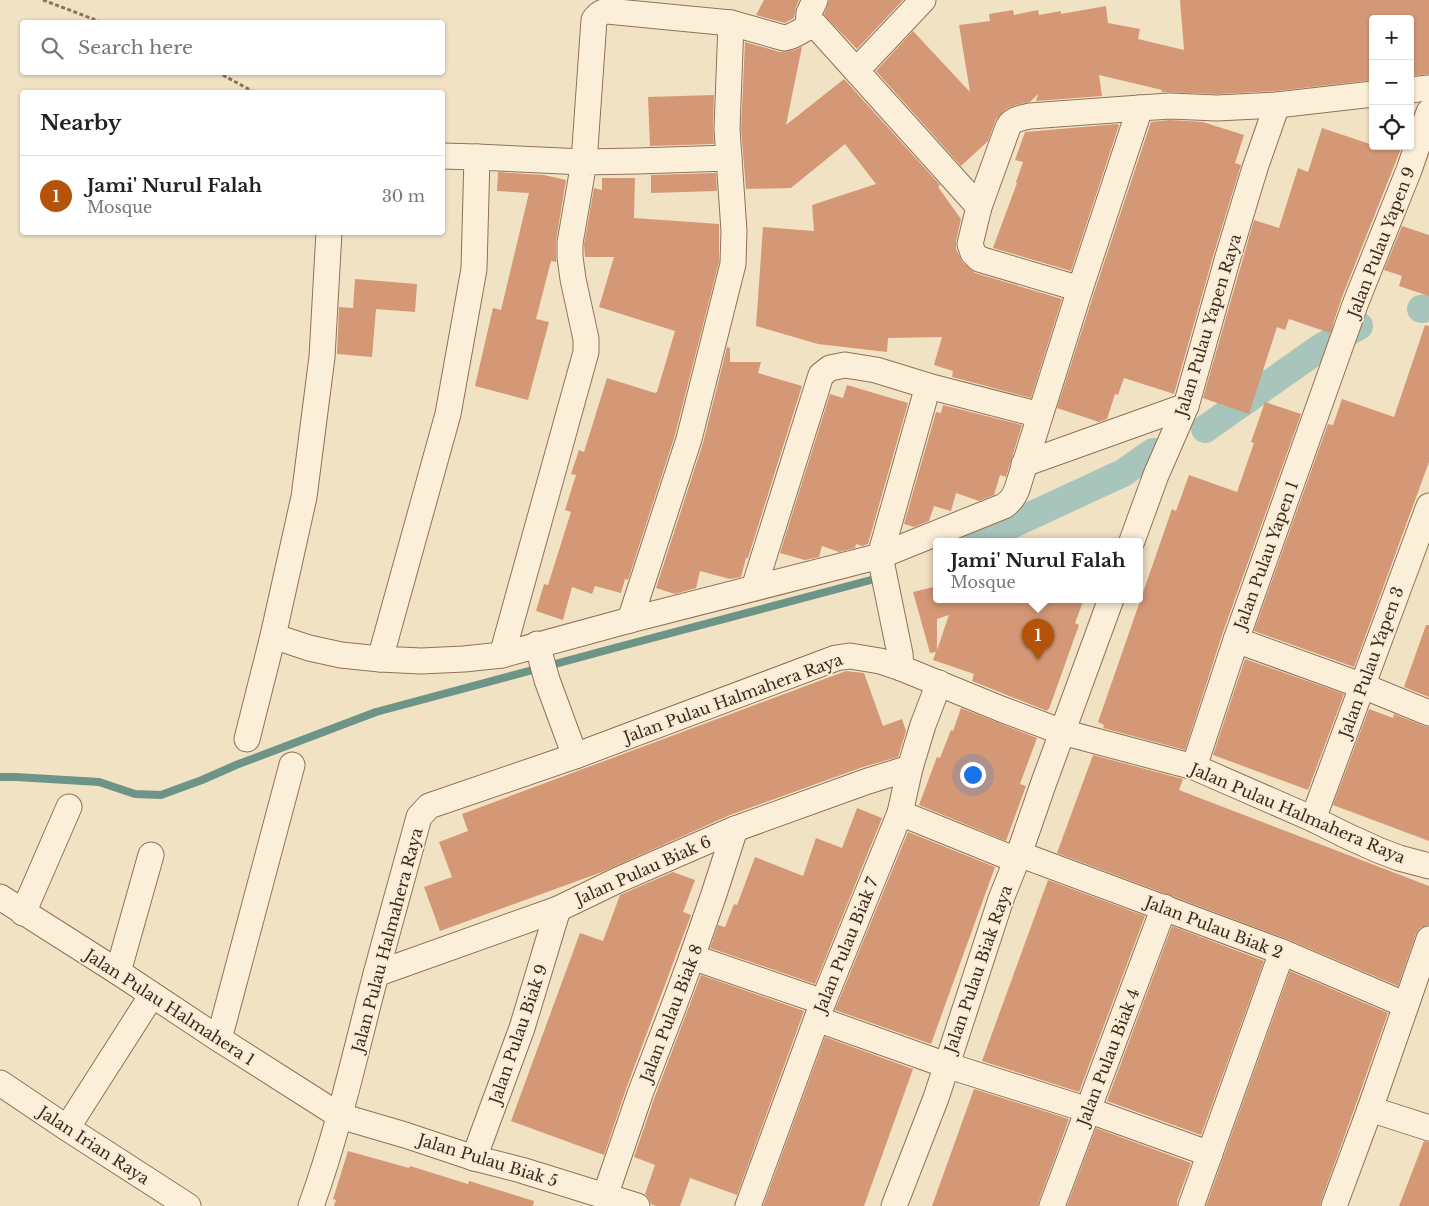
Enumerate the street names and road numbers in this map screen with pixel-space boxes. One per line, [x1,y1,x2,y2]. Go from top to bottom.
street label: Jalan Pulau Yapen 9 [1342,164,1419,322]
street label: Jalan Pulau Yapen Raya [1170,231,1245,420]
street label: Jalan Pulau Yapen 1 [1229,478,1302,634]
street label: Jalan Pulau Yapen 3 [1334,584,1408,742]
street label: Jalan Pulau Halmahera Raya [619,649,845,748]
street label: Jalan Pulau Halmahera Raya [1186,758,1409,867]
street label: Jalan Pulau Halmahera Raya [347,826,427,1056]
street label: Jalan Pulau Biak 6 [570,831,714,910]
street label: Jalan Pulau Biak 7 [809,873,883,1017]
street label: Jalan Pulau Biak Raya [939,882,1016,1057]
street label: Jalan Pulau Biak 2 [1140,891,1286,963]
street label: Jalan Pulau Biak 8 [635,941,706,1087]
street label: Jalan Pulau Halmahera 1 [80,943,259,1069]
street label: Jalan Pulau Biak 9 [484,961,551,1108]
street label: Jalan Pulau Biak 4 [1072,985,1143,1130]
street label: Jalan Irian Raya [33,1101,153,1188]
street label: Jalan Pulau Biak 5 [414,1129,560,1191]

